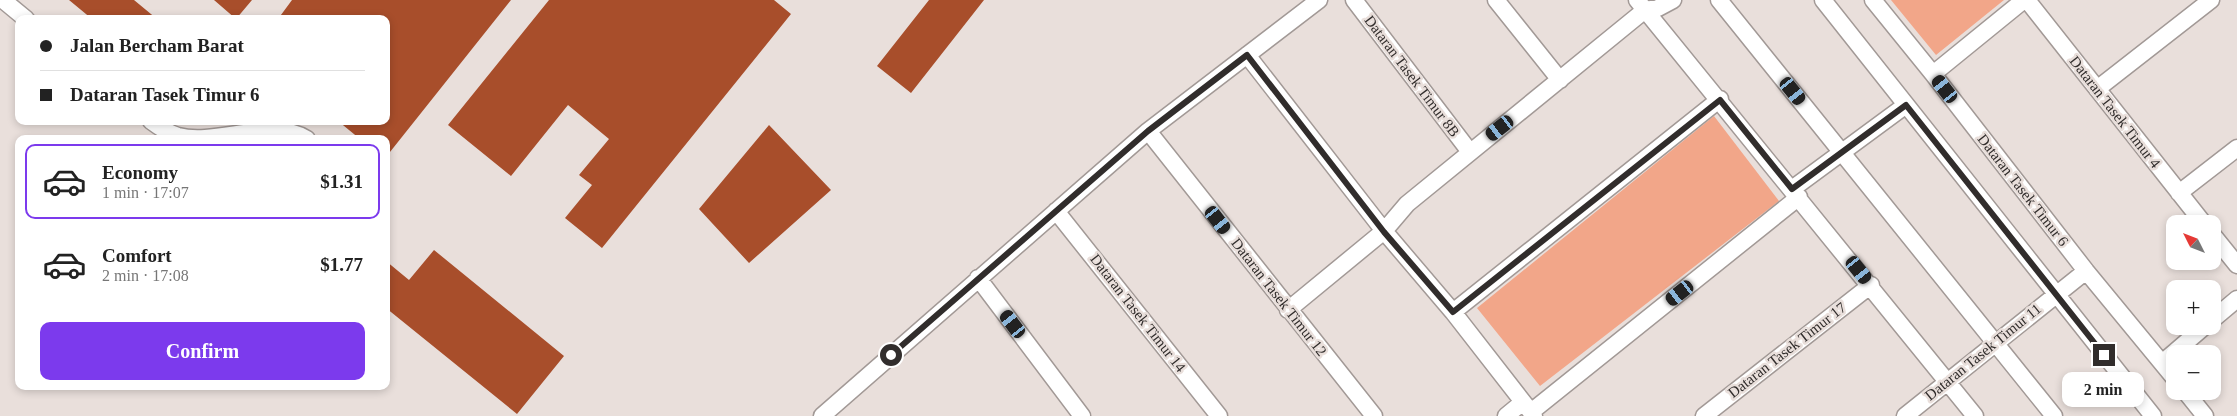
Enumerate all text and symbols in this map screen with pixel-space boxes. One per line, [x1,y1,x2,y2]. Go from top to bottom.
street label: Dataran Tasek Timur 8B [1361,12,1463,140]
text: Jalan Bercham Barat [70,35,244,56]
street label: Dataran Tasek Timur 4 [2066,53,2164,171]
car [1929,73,1960,105]
car [1777,75,1808,107]
text: Dataran Tasek Timur 6 [70,84,260,105]
car [1483,113,1516,143]
street label: Dataran Tasek Timur 6 [1974,131,2072,249]
icon: car [42,159,87,204]
text: Economy [102,162,178,183]
text: $1.31 [320,171,363,192]
text: 1 min · 17:07 [102,184,189,201]
car [1202,204,1233,236]
north arrow [2166,215,2221,270]
map controls [2166,215,2221,400]
street label: Dataran Tasek Timur 12 [1228,235,1330,359]
icon: car [42,242,87,287]
text: Comfort [102,245,172,266]
street label: Dataran Tasek Timur 14 [1087,251,1189,375]
text: $1.77 [320,254,363,275]
car [1843,254,1874,286]
text: 2 min · 17:08 [102,267,189,284]
car [1663,278,1696,308]
button: + [2166,280,2221,335]
street label: Dataran Tasek Timur 17 [1725,299,1849,401]
street label: Dataran Tasek Timur 11 [1922,300,2044,404]
car [997,308,1028,340]
button: Confirm [40,322,365,380]
route start [880,344,902,366]
route end [2093,344,2115,366]
button: − [2166,345,2221,400]
callout: 2 min [2063,372,2145,408]
text: 2 min [2084,381,2122,398]

